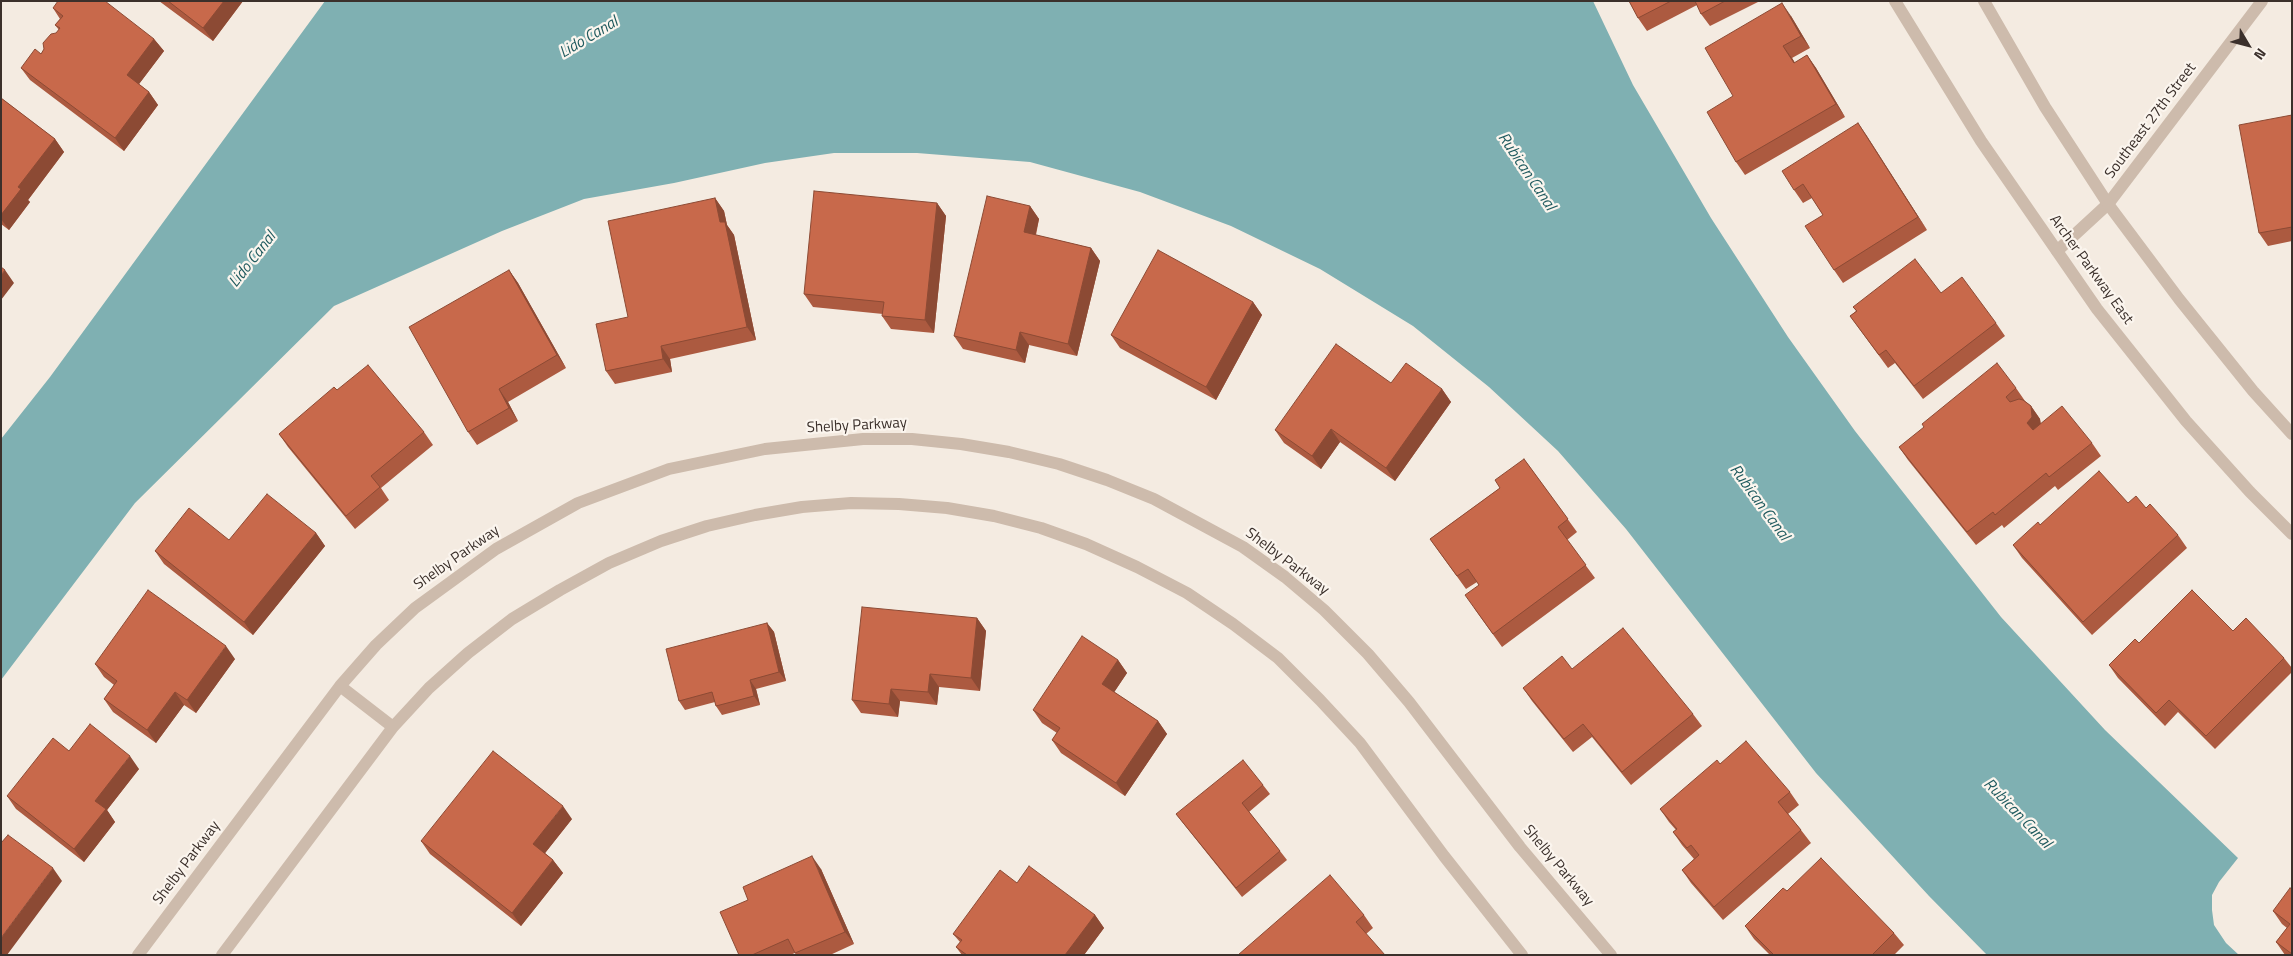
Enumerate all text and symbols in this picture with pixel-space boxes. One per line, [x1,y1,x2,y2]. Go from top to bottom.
water label: Lido Canal [556,13,622,63]
north arrow [2223,20,2273,70]
text: N [2249,44,2272,65]
street label: Southeast 27th Street [2102,60,2200,182]
water label: Rubican Canal [1493,130,1559,214]
street label: Archer Parkway East [2045,212,2137,328]
water label: Lido Canal [225,228,281,292]
street label: Shelby Parkway [806,414,908,438]
water label: Rubican Canal [1725,461,1793,545]
street label: Shelby Parkway [411,522,503,594]
street label: Shelby Parkway [1242,525,1332,599]
water label: Rubican Canal [1979,775,2055,853]
street label: Shelby Parkway [150,818,224,908]
street label: Shelby Parkway [1519,822,1597,910]

